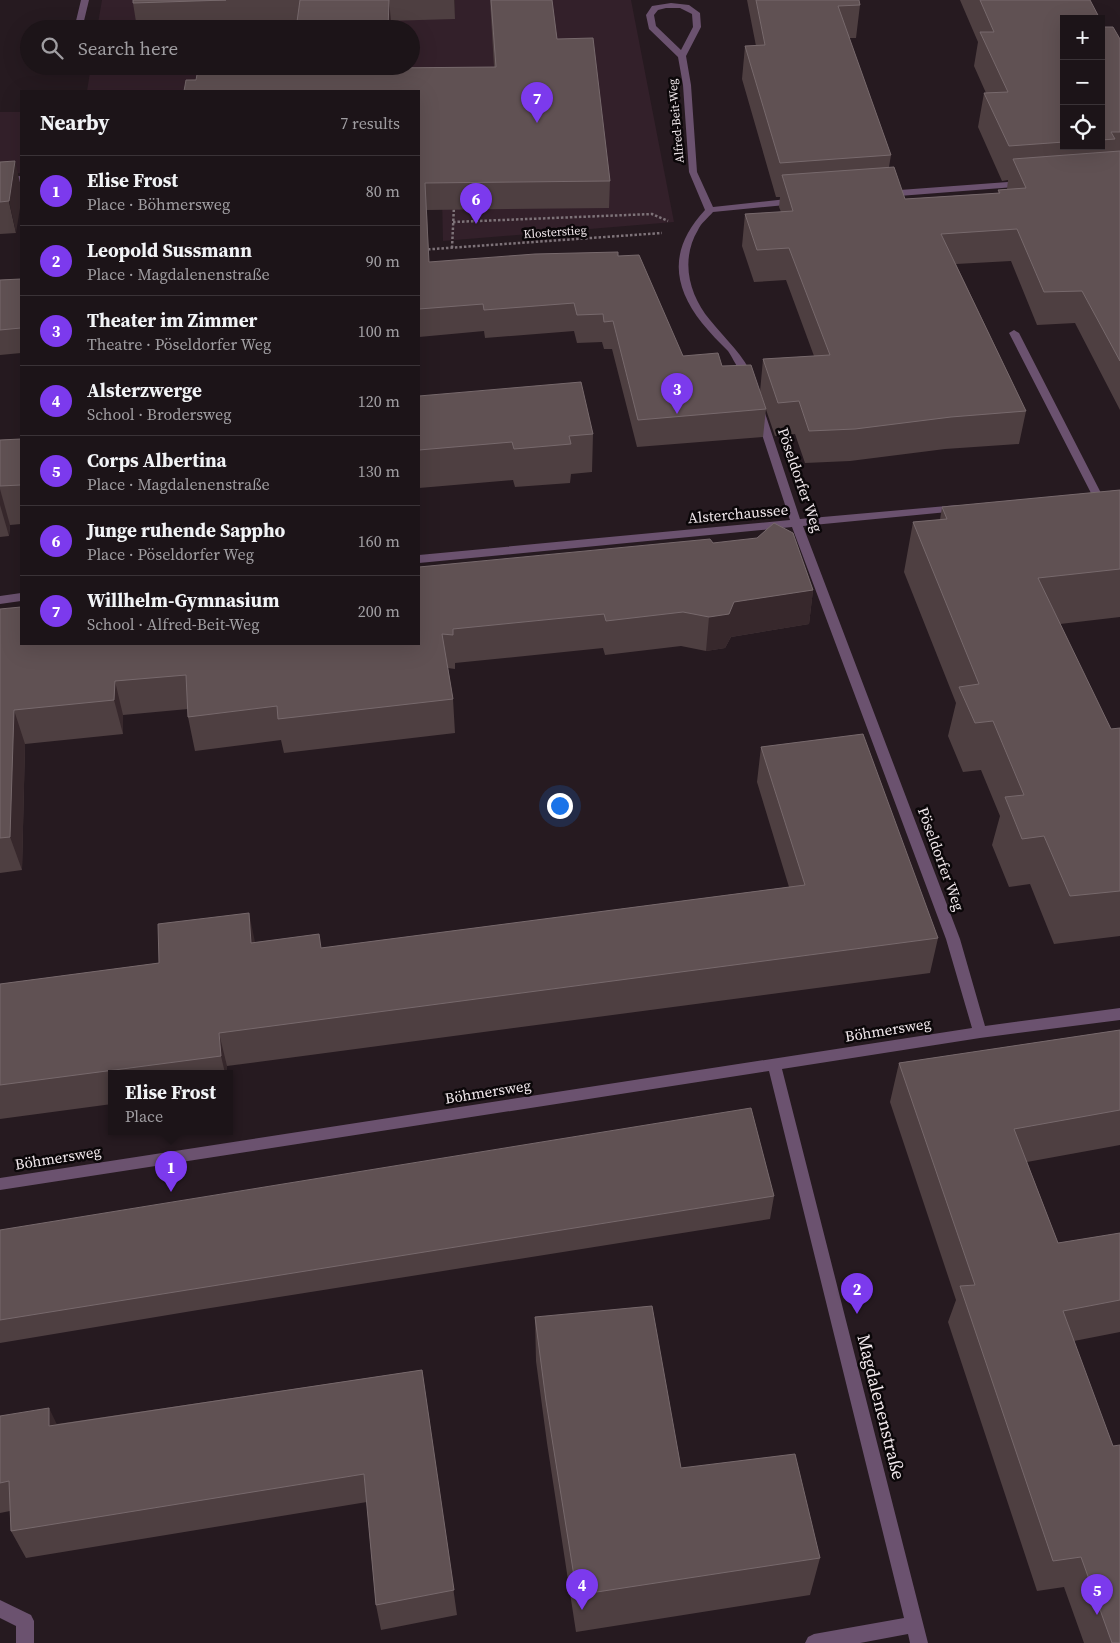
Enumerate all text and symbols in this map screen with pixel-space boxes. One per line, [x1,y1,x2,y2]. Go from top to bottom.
map controls [1060,15,1105,150]
button: + [1060,15,1105,60]
search box [20,20,420,75]
icon: search [38,34,66,62]
text: Search here [78,35,178,61]
button: − [1060,60,1105,105]
street label: Alfred-Beit-Weg [664,78,688,164]
pin: 7 [521,82,553,123]
button: locate [1060,105,1105,150]
text: Nearby [40,108,110,137]
text: 7 results [340,112,400,134]
text: Elise Frost [87,167,178,193]
text: 1 [52,180,60,202]
text: 80 m [366,180,400,202]
pin: 6 [460,183,492,224]
text: Place · Böhmersweg [87,193,230,215]
street label: Klosterstieg [523,222,587,242]
text: Leopold Sussmann [87,237,252,263]
text: 2 [52,250,60,272]
text: 90 m [366,250,400,272]
text: Place · Magdalenenstraße [87,263,270,285]
text: Theater im Zimmer [87,307,257,333]
text: 3 [52,320,60,342]
text: 100 m [358,320,400,342]
text: Theatre · Pöseldorfer Weg [87,333,271,355]
pin: 3 [661,373,693,414]
text: Alsterzwerge [87,377,202,403]
text: 4 [52,390,60,412]
text: 120 m [358,390,400,412]
text: School · Brodersweg [87,403,231,425]
street label: Pöseldorfer Weg [773,425,828,535]
text: Corps Albertina [87,447,227,473]
text: 5 [52,460,60,482]
text: 130 m [358,460,400,482]
text: Place · Magdalenenstraße [87,473,270,495]
street label: Alsterchaussee [687,499,789,528]
text: Junge ruhende Sappho [87,517,285,543]
text: 6 [52,530,60,552]
text: 160 m [358,530,400,552]
text: Place · Pöseldorfer Weg [87,543,254,565]
text: Willhelm-Gymnasium [87,587,279,613]
text: 7 [52,600,60,622]
text: 200 m [358,600,400,622]
text: School · Alfred-Beit-Weg [87,613,260,635]
your location [547,793,573,819]
street label: Pöseldorfer Weg [913,804,970,914]
street label: Böhmersweg [843,1012,933,1047]
popup [108,1070,233,1135]
street label: Böhmersweg [443,1074,533,1109]
text: Elise Frost [125,1079,216,1105]
text: Place [125,1105,163,1127]
street label: Böhmersweg [13,1140,103,1175]
pin: 1 [155,1151,187,1192]
pin: 2 [841,1273,873,1314]
street label: Magdalenenstraße [851,1332,912,1482]
pin: 4 [566,1569,598,1610]
pin: 5 [1081,1574,1113,1615]

